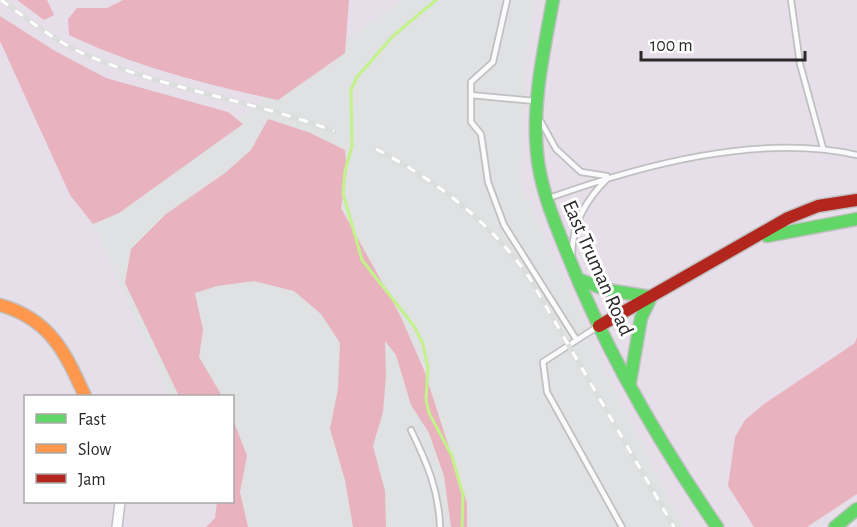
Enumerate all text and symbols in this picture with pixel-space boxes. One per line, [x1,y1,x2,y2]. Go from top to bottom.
scale bar [641,24,804,62]
text: 100 m [650,37,693,55]
street label: East Truman Road [559,197,637,339]
legend [24,395,234,503]
text: Fast [78,411,106,429]
text: Slow [78,441,111,459]
text: Jam [78,471,106,489]

